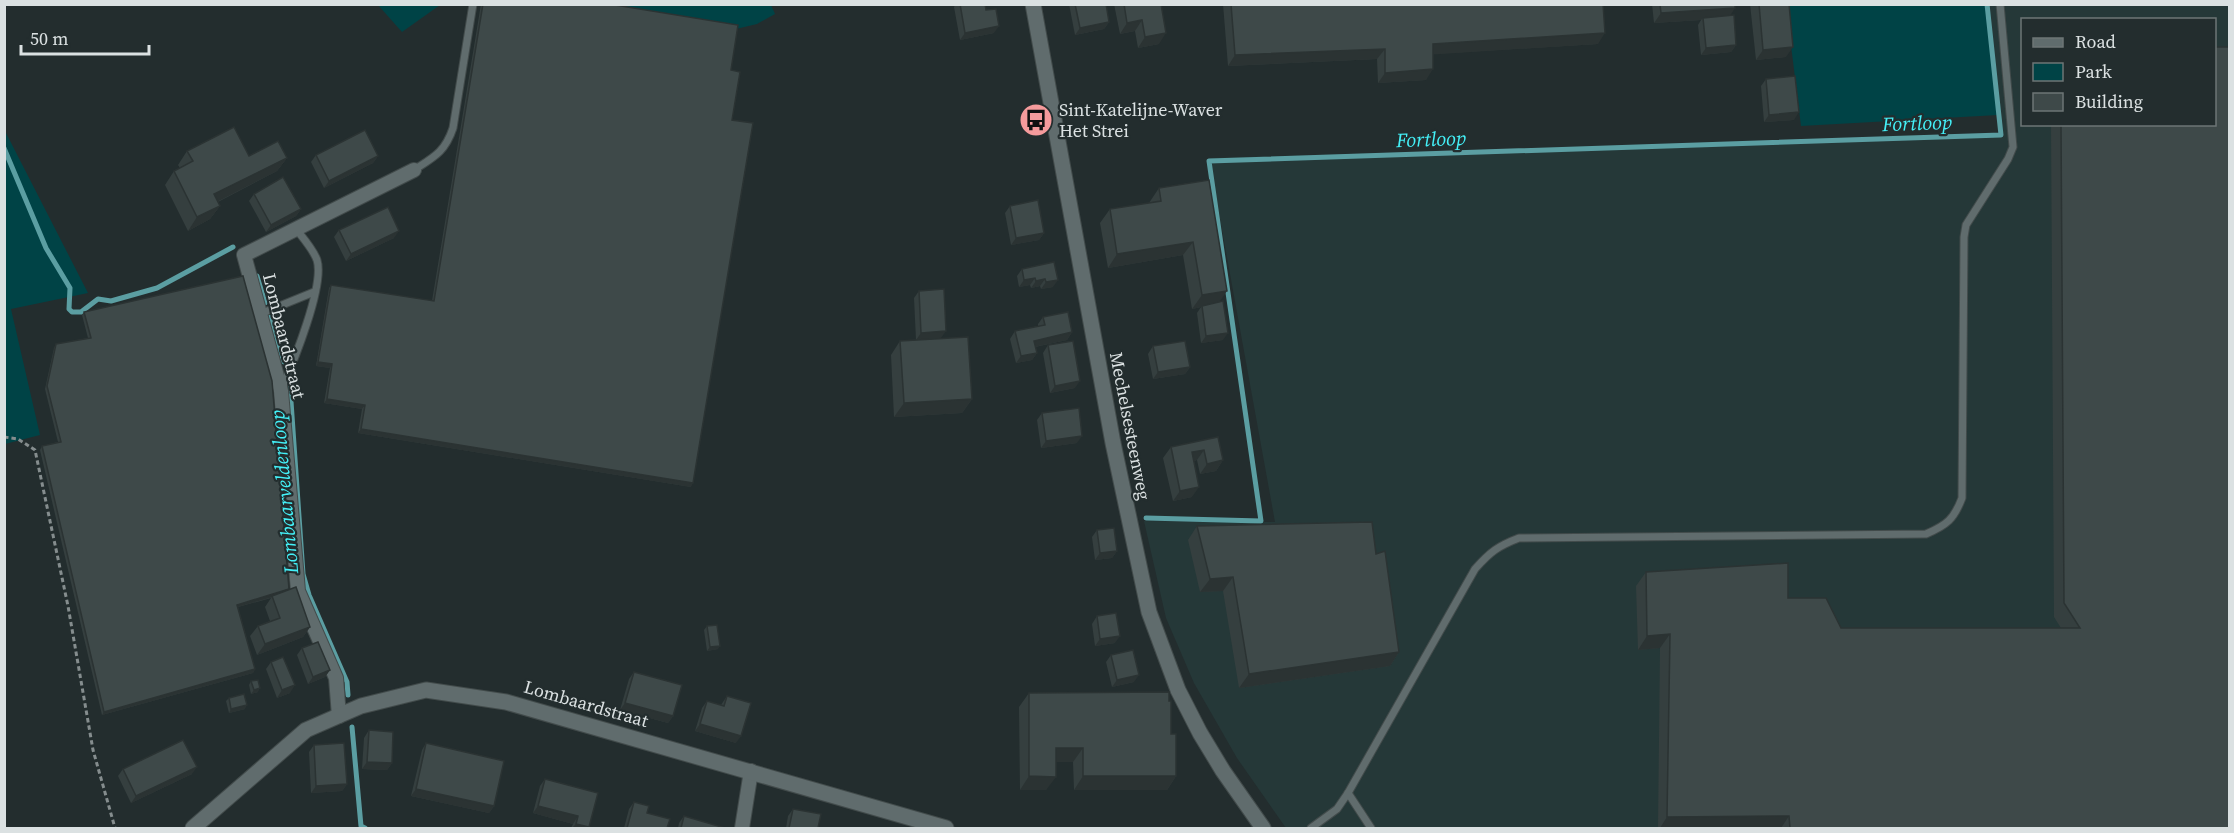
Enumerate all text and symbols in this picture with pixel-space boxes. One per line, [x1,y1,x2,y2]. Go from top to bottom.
scale bar [21,18,148,56]
legend [2021,18,2216,126]
text: 50 m [30,26,68,51]
text: Road [2075,29,2116,54]
text: Park [2075,59,2112,84]
text: Building [2075,89,2143,114]
place label: Sint-Katelijne-Waver Het Strei [1059,97,1223,143]
bus stop icon: Sint-Katelijne-Waver Het Strei [1018,102,1054,138]
water label: Fortloop [1881,108,1952,138]
water label: Fortloop [1395,124,1466,154]
street label: Lombaardstraat [257,271,312,401]
street label: Mechelsesteenweg [1104,350,1157,502]
water label: Lombaarveldenloop [263,409,305,576]
street label: Lombaardstraat [521,674,651,733]

